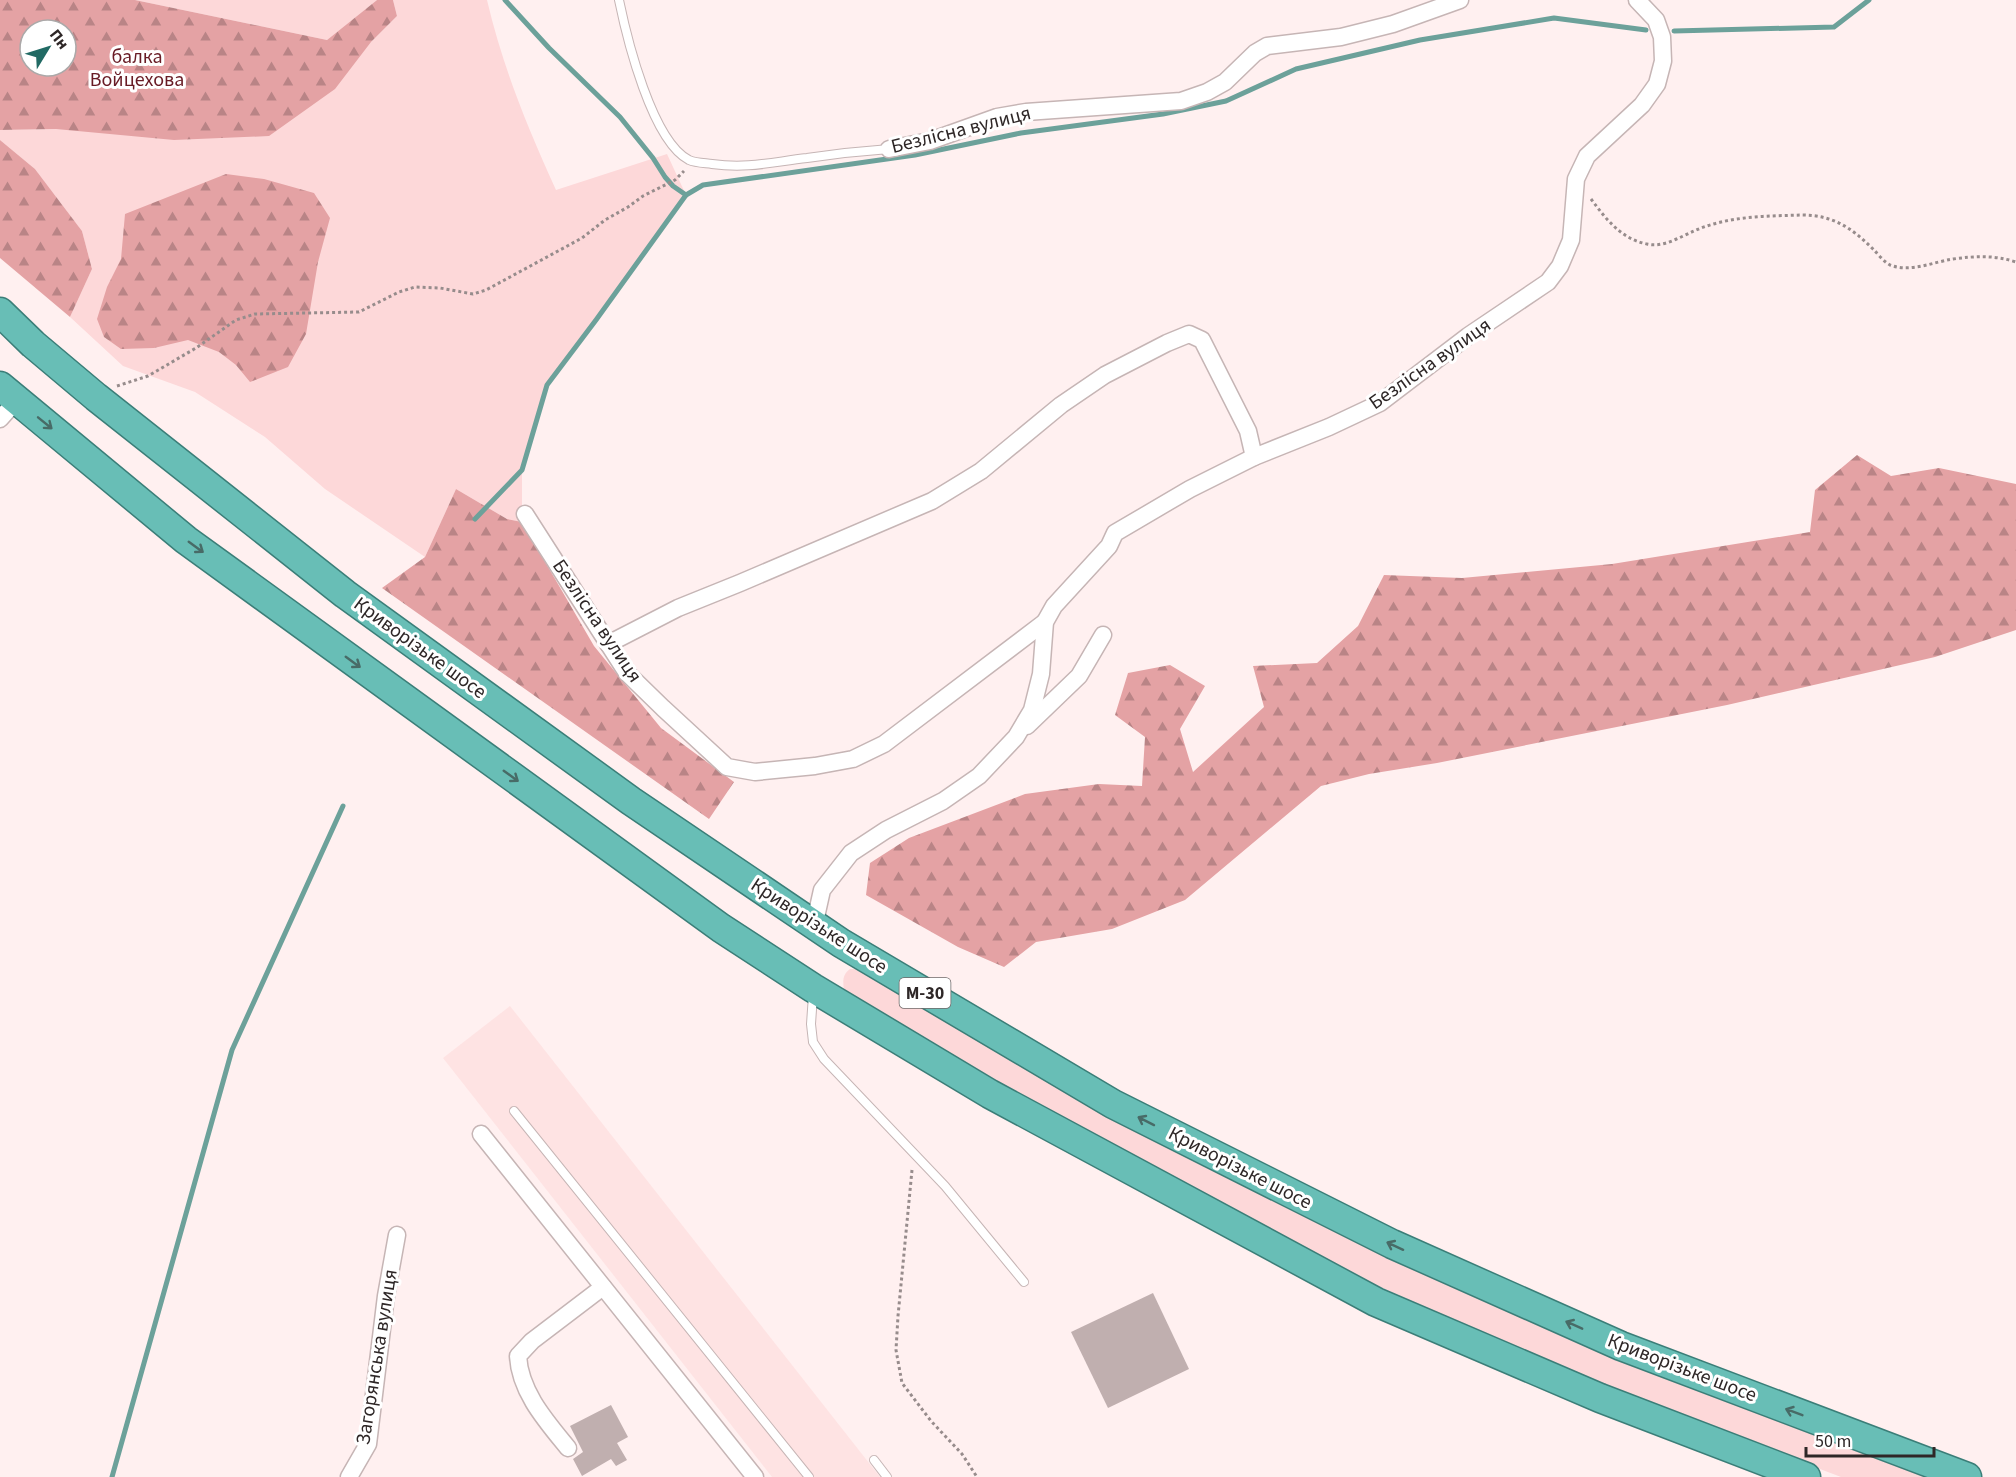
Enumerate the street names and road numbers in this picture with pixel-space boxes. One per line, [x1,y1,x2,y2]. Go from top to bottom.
street label: Безлісна вулиця [888,99,1034,161]
street label: Безлісна вулиця [1363,311,1497,417]
street label: Безлісна вулиця [545,554,649,688]
street label: Криворізьке шосе [348,590,492,706]
street label: Криворізьке шосе [745,871,893,981]
road number: М-30 [900,978,950,1008]
street label: Криворізьке шосе [1163,1120,1317,1216]
street label: Загорянська вулиця [349,1267,405,1447]
street label: Криворізьке шосе [1603,1327,1761,1409]

